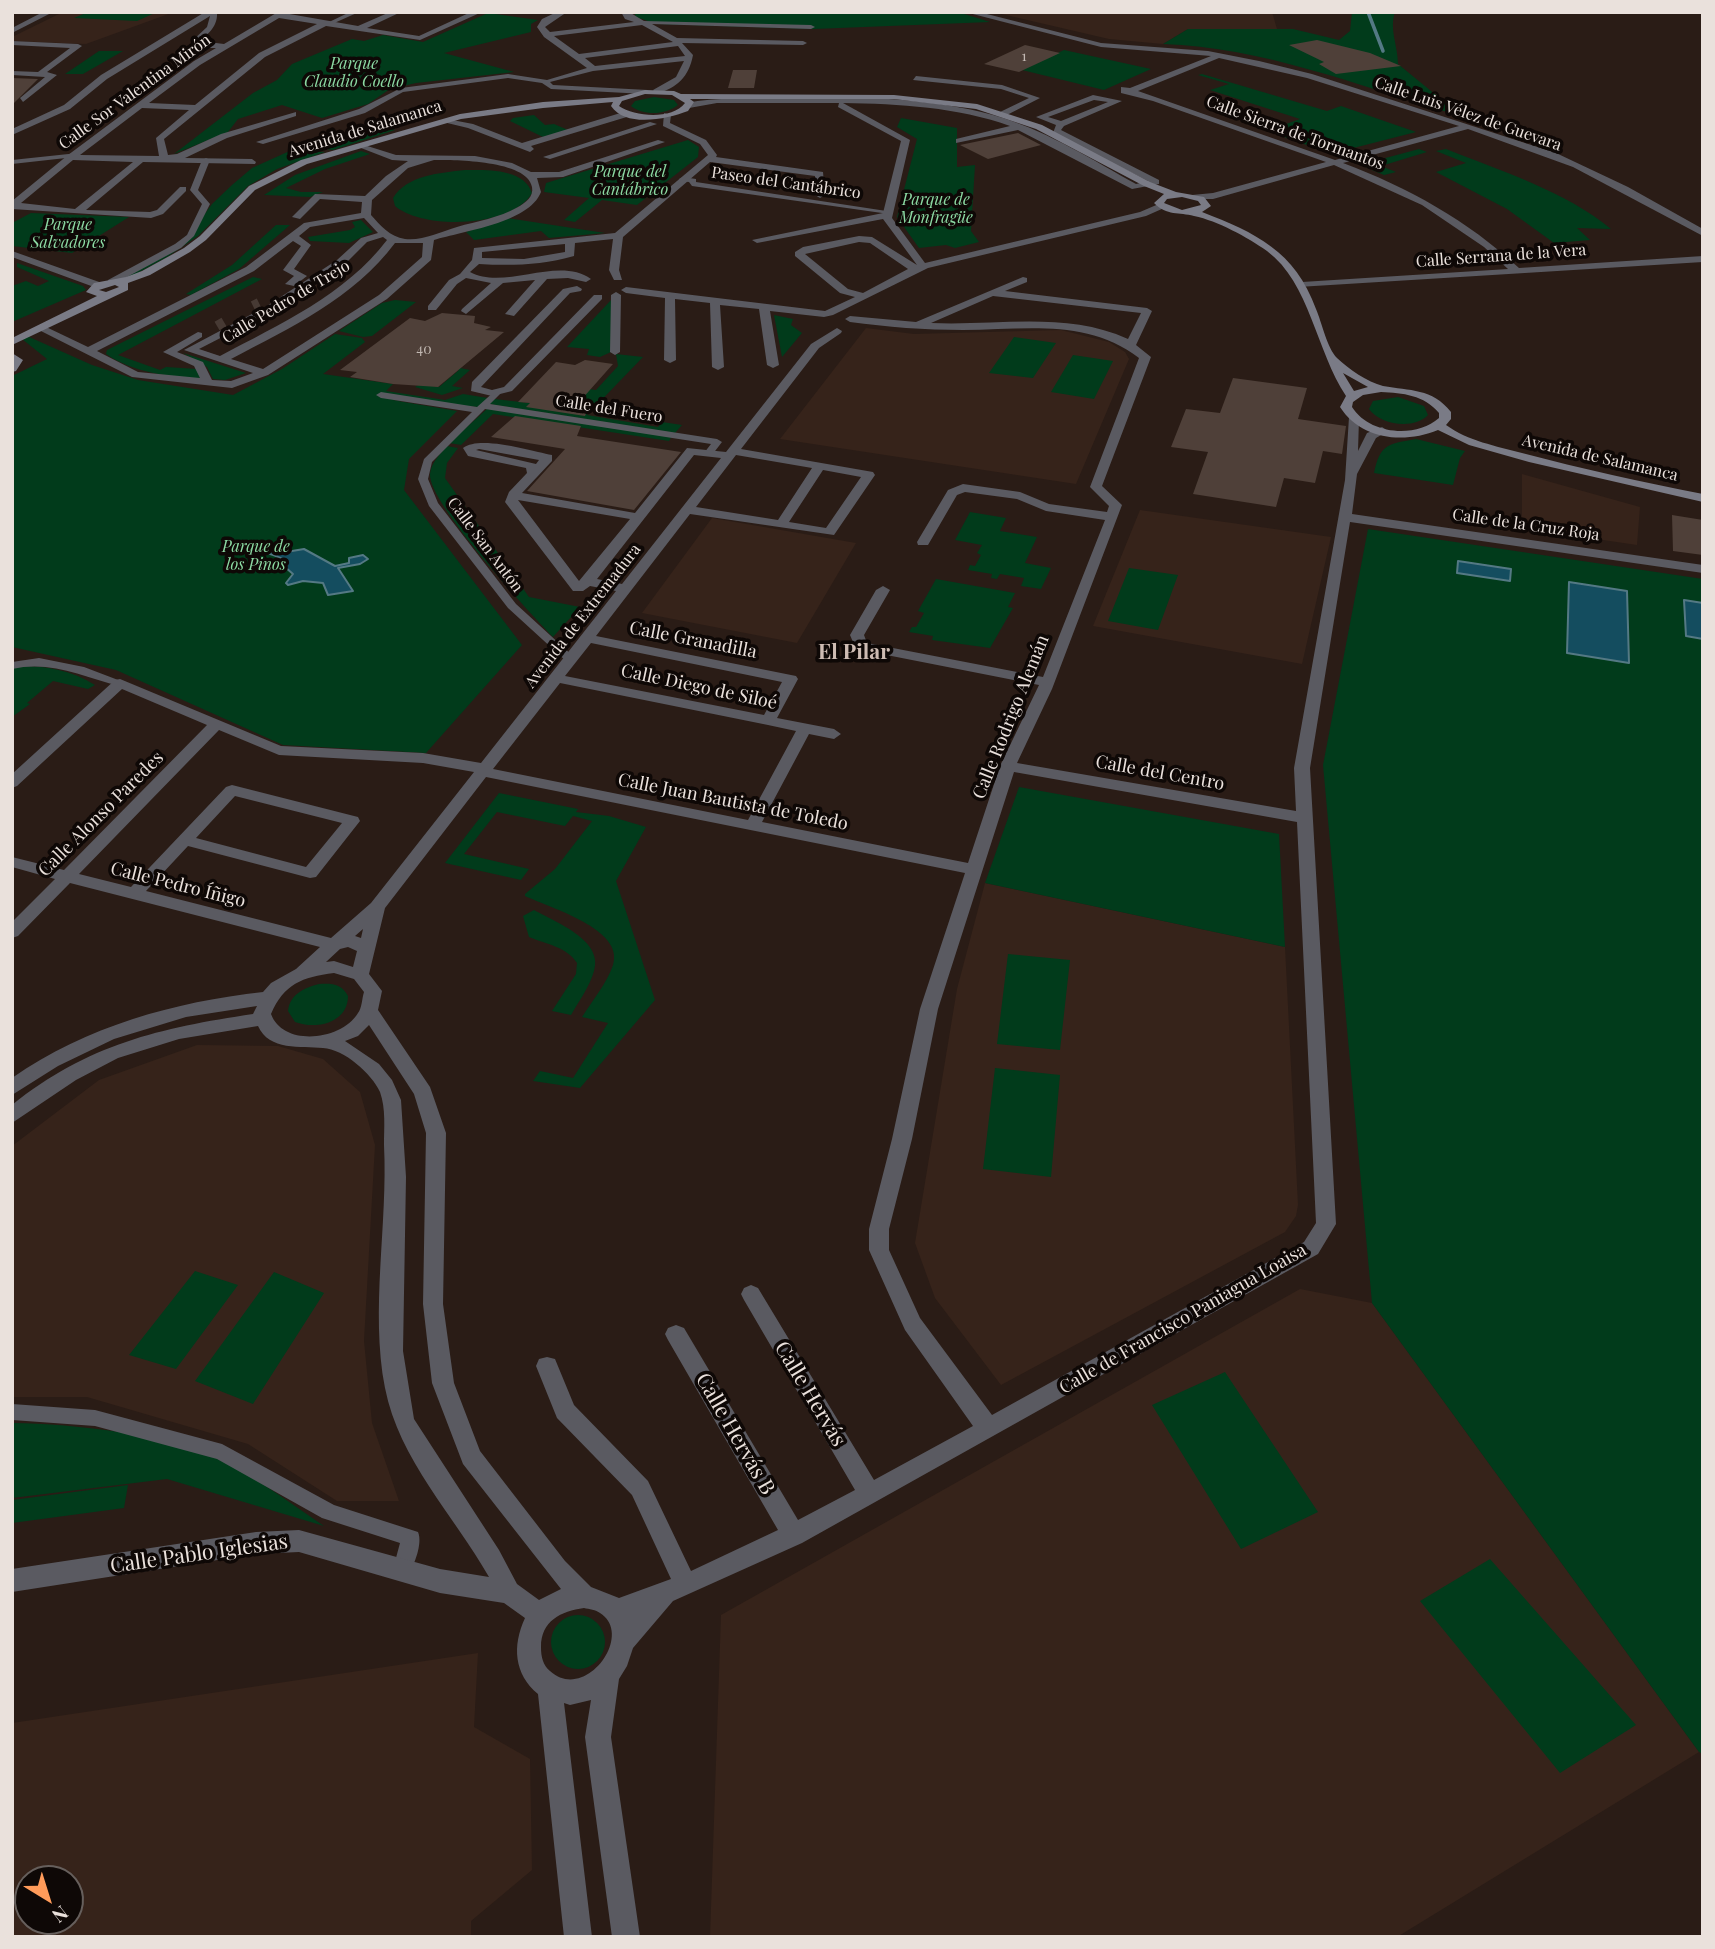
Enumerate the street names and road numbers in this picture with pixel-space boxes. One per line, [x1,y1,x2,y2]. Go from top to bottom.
street label: Calle Sor Valentina Mirón [55,30,215,154]
street label: Calle Luis Vélez de Guevara [1372,73,1564,155]
street label: Calle Sierra de Tormantos [1204,92,1386,174]
street label: Avenida de Salamanca [286,97,444,161]
street label: Paseo del Cantábrico [710,163,862,203]
street label: Calle Serrana de la Vera [1415,240,1587,272]
street label: Calle Pedro de Trejo [219,256,353,348]
street label: Calle del Fuero [554,391,664,427]
street label: Avenida de Salamanca [1520,431,1680,485]
street label: Calle San Antón [443,494,527,596]
street label: Calle de la Cruz Roja [1451,505,1601,545]
street label: Avenida de Extremadura [521,540,645,692]
street label: Calle Granadilla [627,617,759,663]
street label: Calle Rodrigo Alemán [968,632,1054,802]
street label: Calle Diego de Siloé [619,660,779,714]
street label: Calle Alonso Paredes [34,747,168,881]
street label: Calle del Centro [1094,751,1226,795]
street label: Calle Juan Bautista de Toledo [616,769,850,835]
street label: Calle Pedro Íñigo [108,858,248,912]
street label: Calle de Francisco Paniagua Loaisa [1056,1239,1310,1399]
street label: Calle Hervás [769,1337,851,1451]
street label: Calle Hervás B [690,1369,780,1499]
street label: Calle Pablo Iglesias [109,1529,289,1579]

